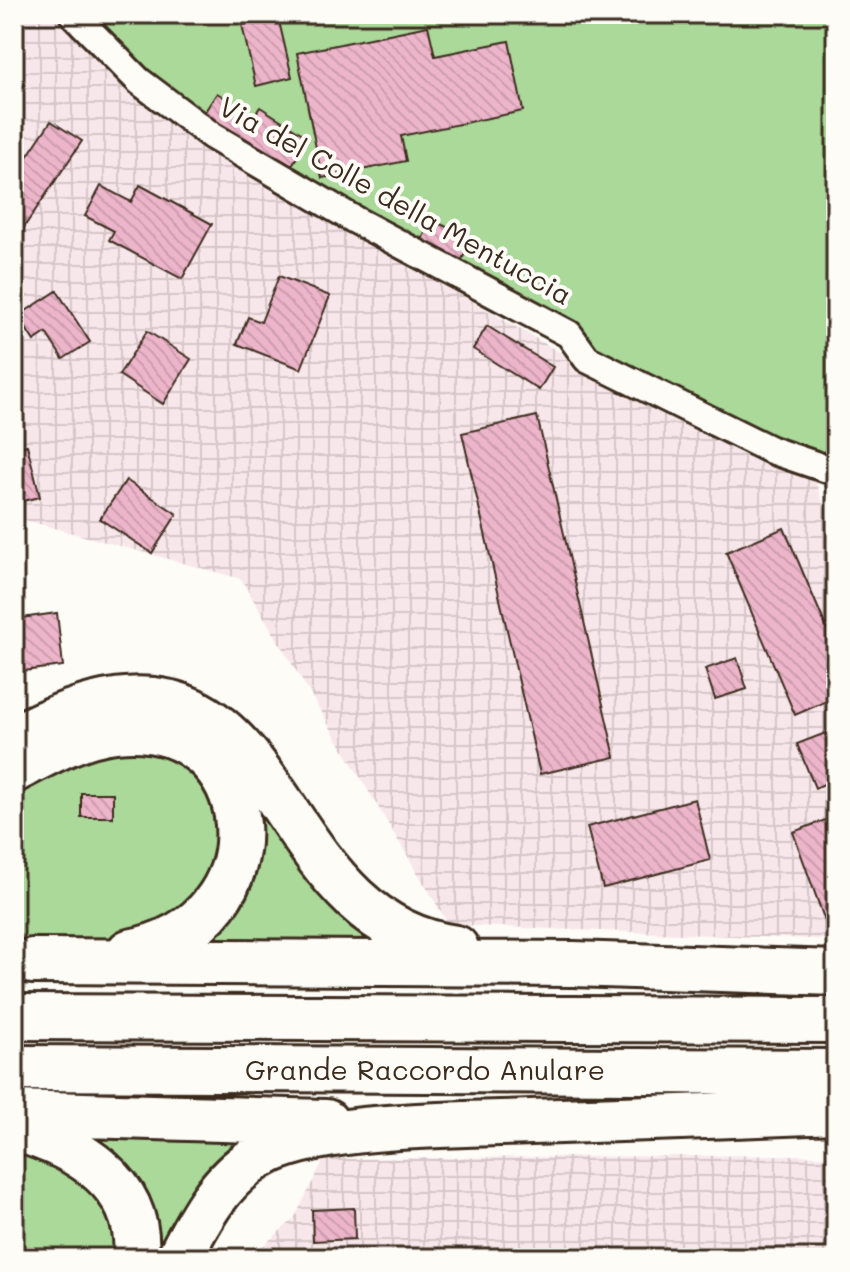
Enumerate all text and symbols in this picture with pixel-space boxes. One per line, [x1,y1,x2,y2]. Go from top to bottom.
street label: Via del Colle della Mentuccia [213,88,579,312]
street label: Grande Raccordo Anulare [245,1051,605,1087]

